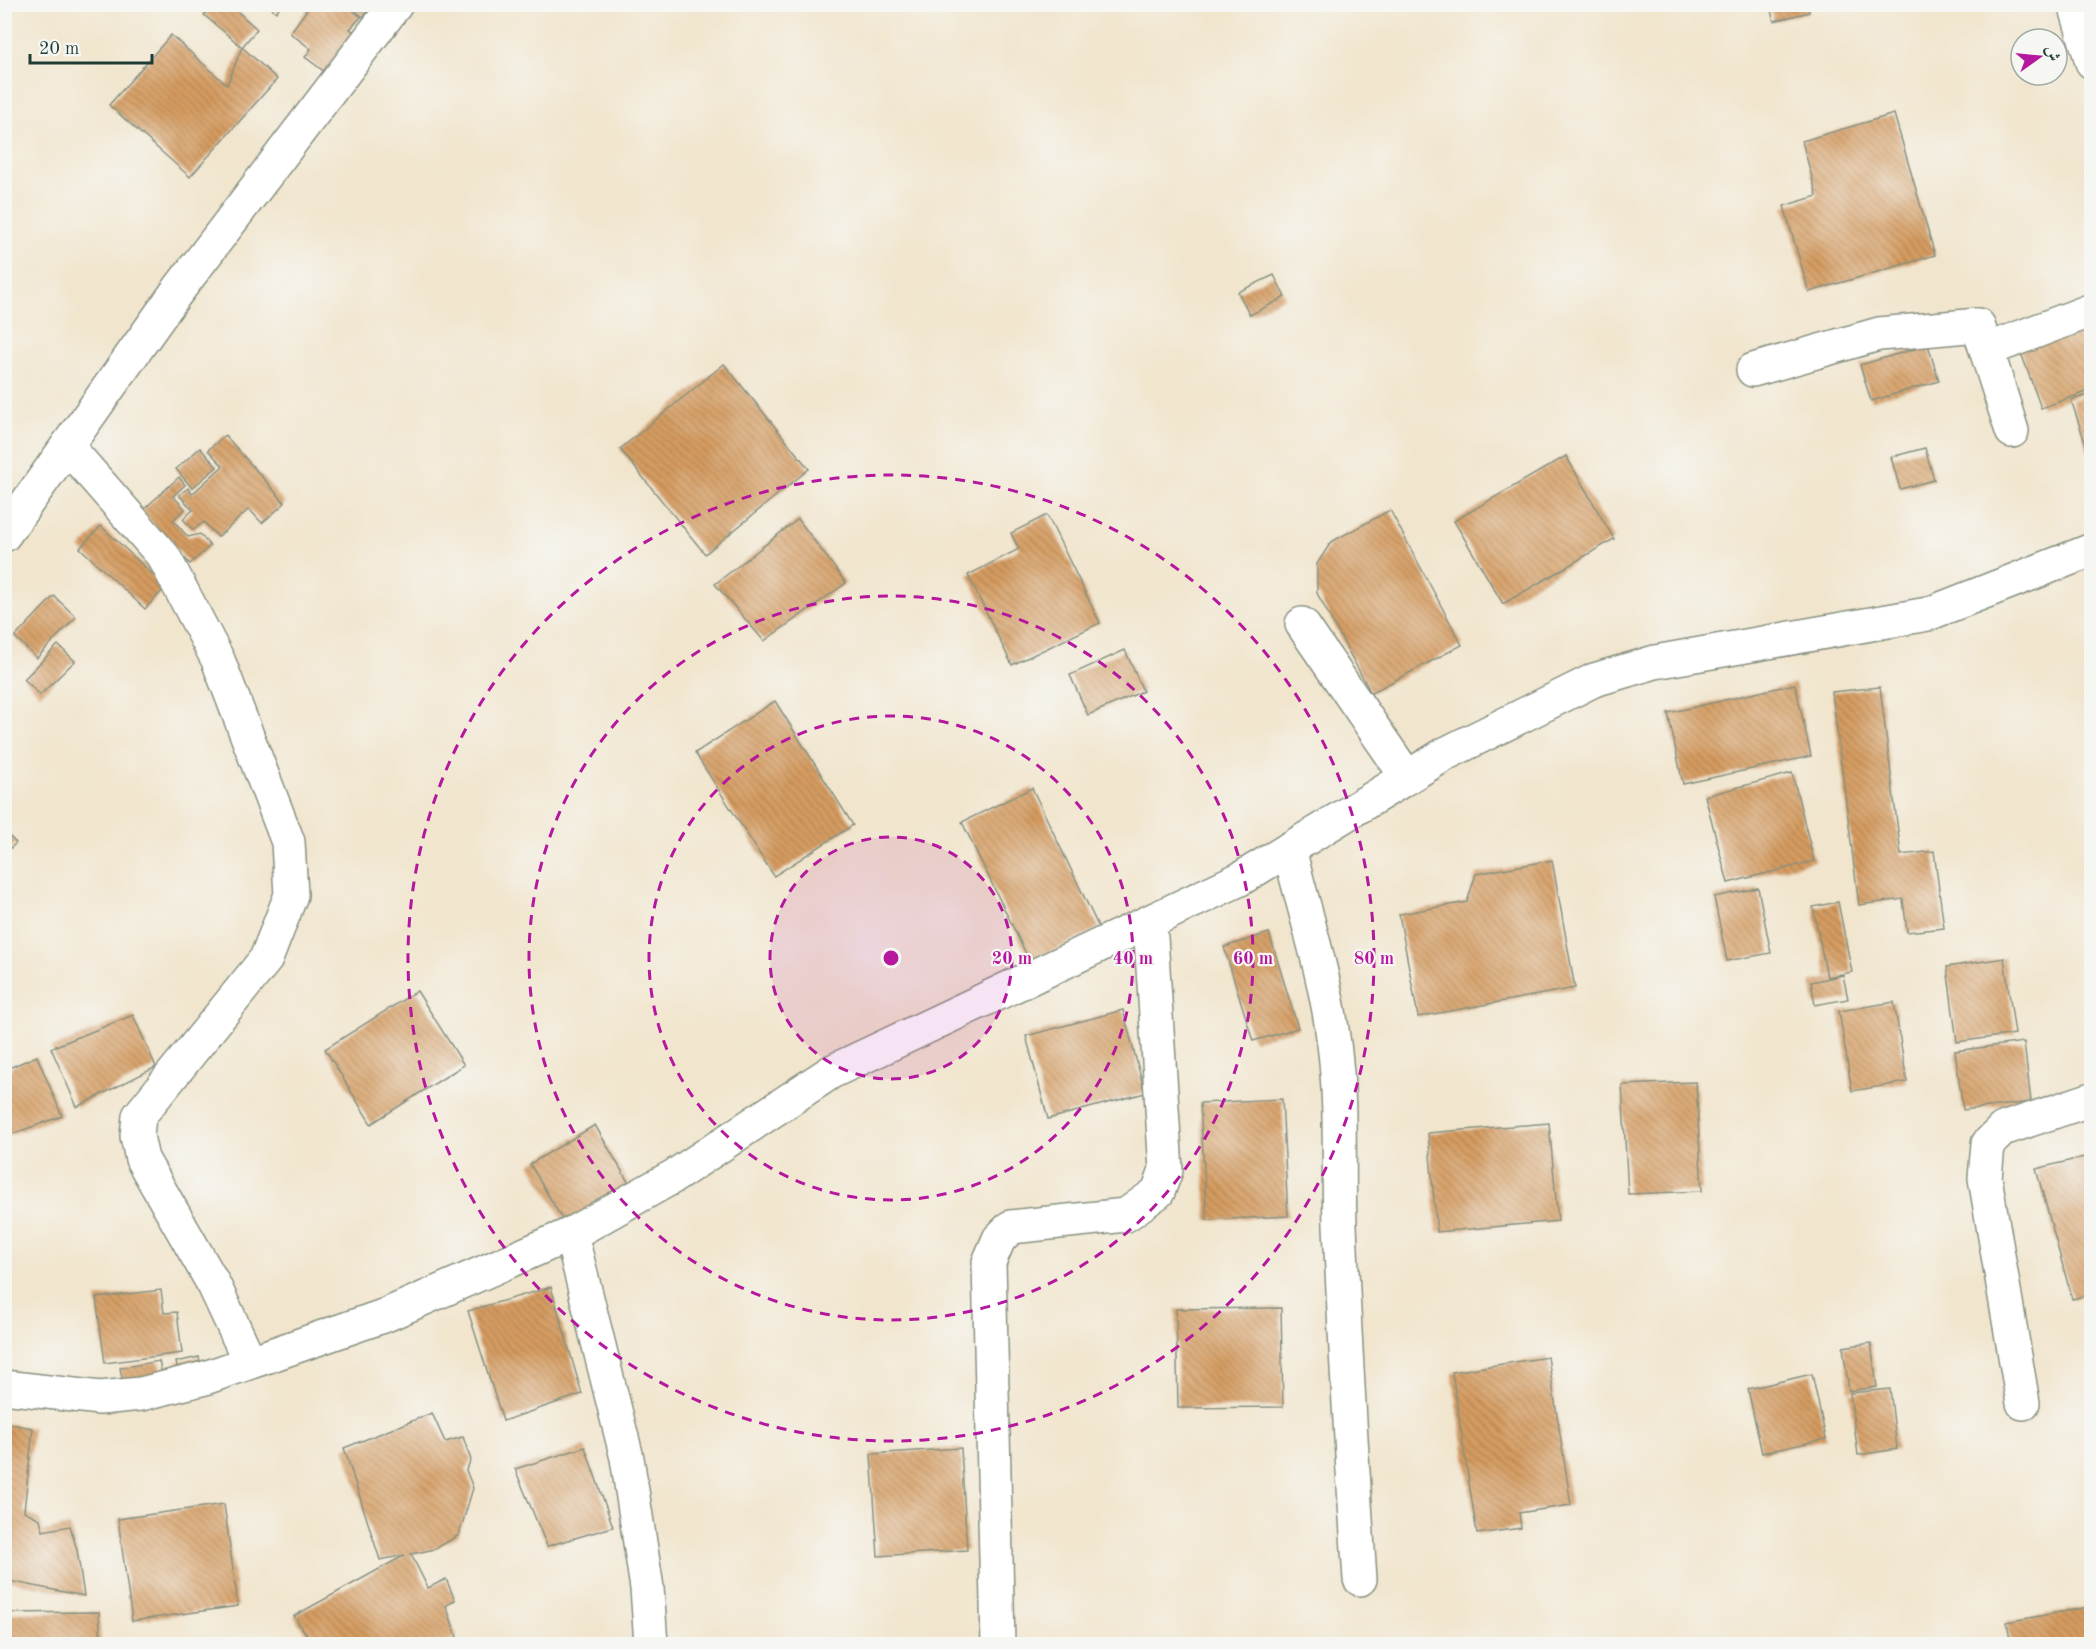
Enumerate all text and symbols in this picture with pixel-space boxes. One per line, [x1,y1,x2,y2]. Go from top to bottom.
scale bar [30,27,152,65]
north arrow [2009,27,2069,87]
text: 20 m [39,40,79,58]
text: ش [2042,44,2061,63]
centre of rings [881,948,901,968]
text: 20 m [992,950,1032,968]
text: 40 m [1113,950,1153,968]
text: 60 m [1233,950,1273,968]
text: 80 m [1354,950,1394,968]

